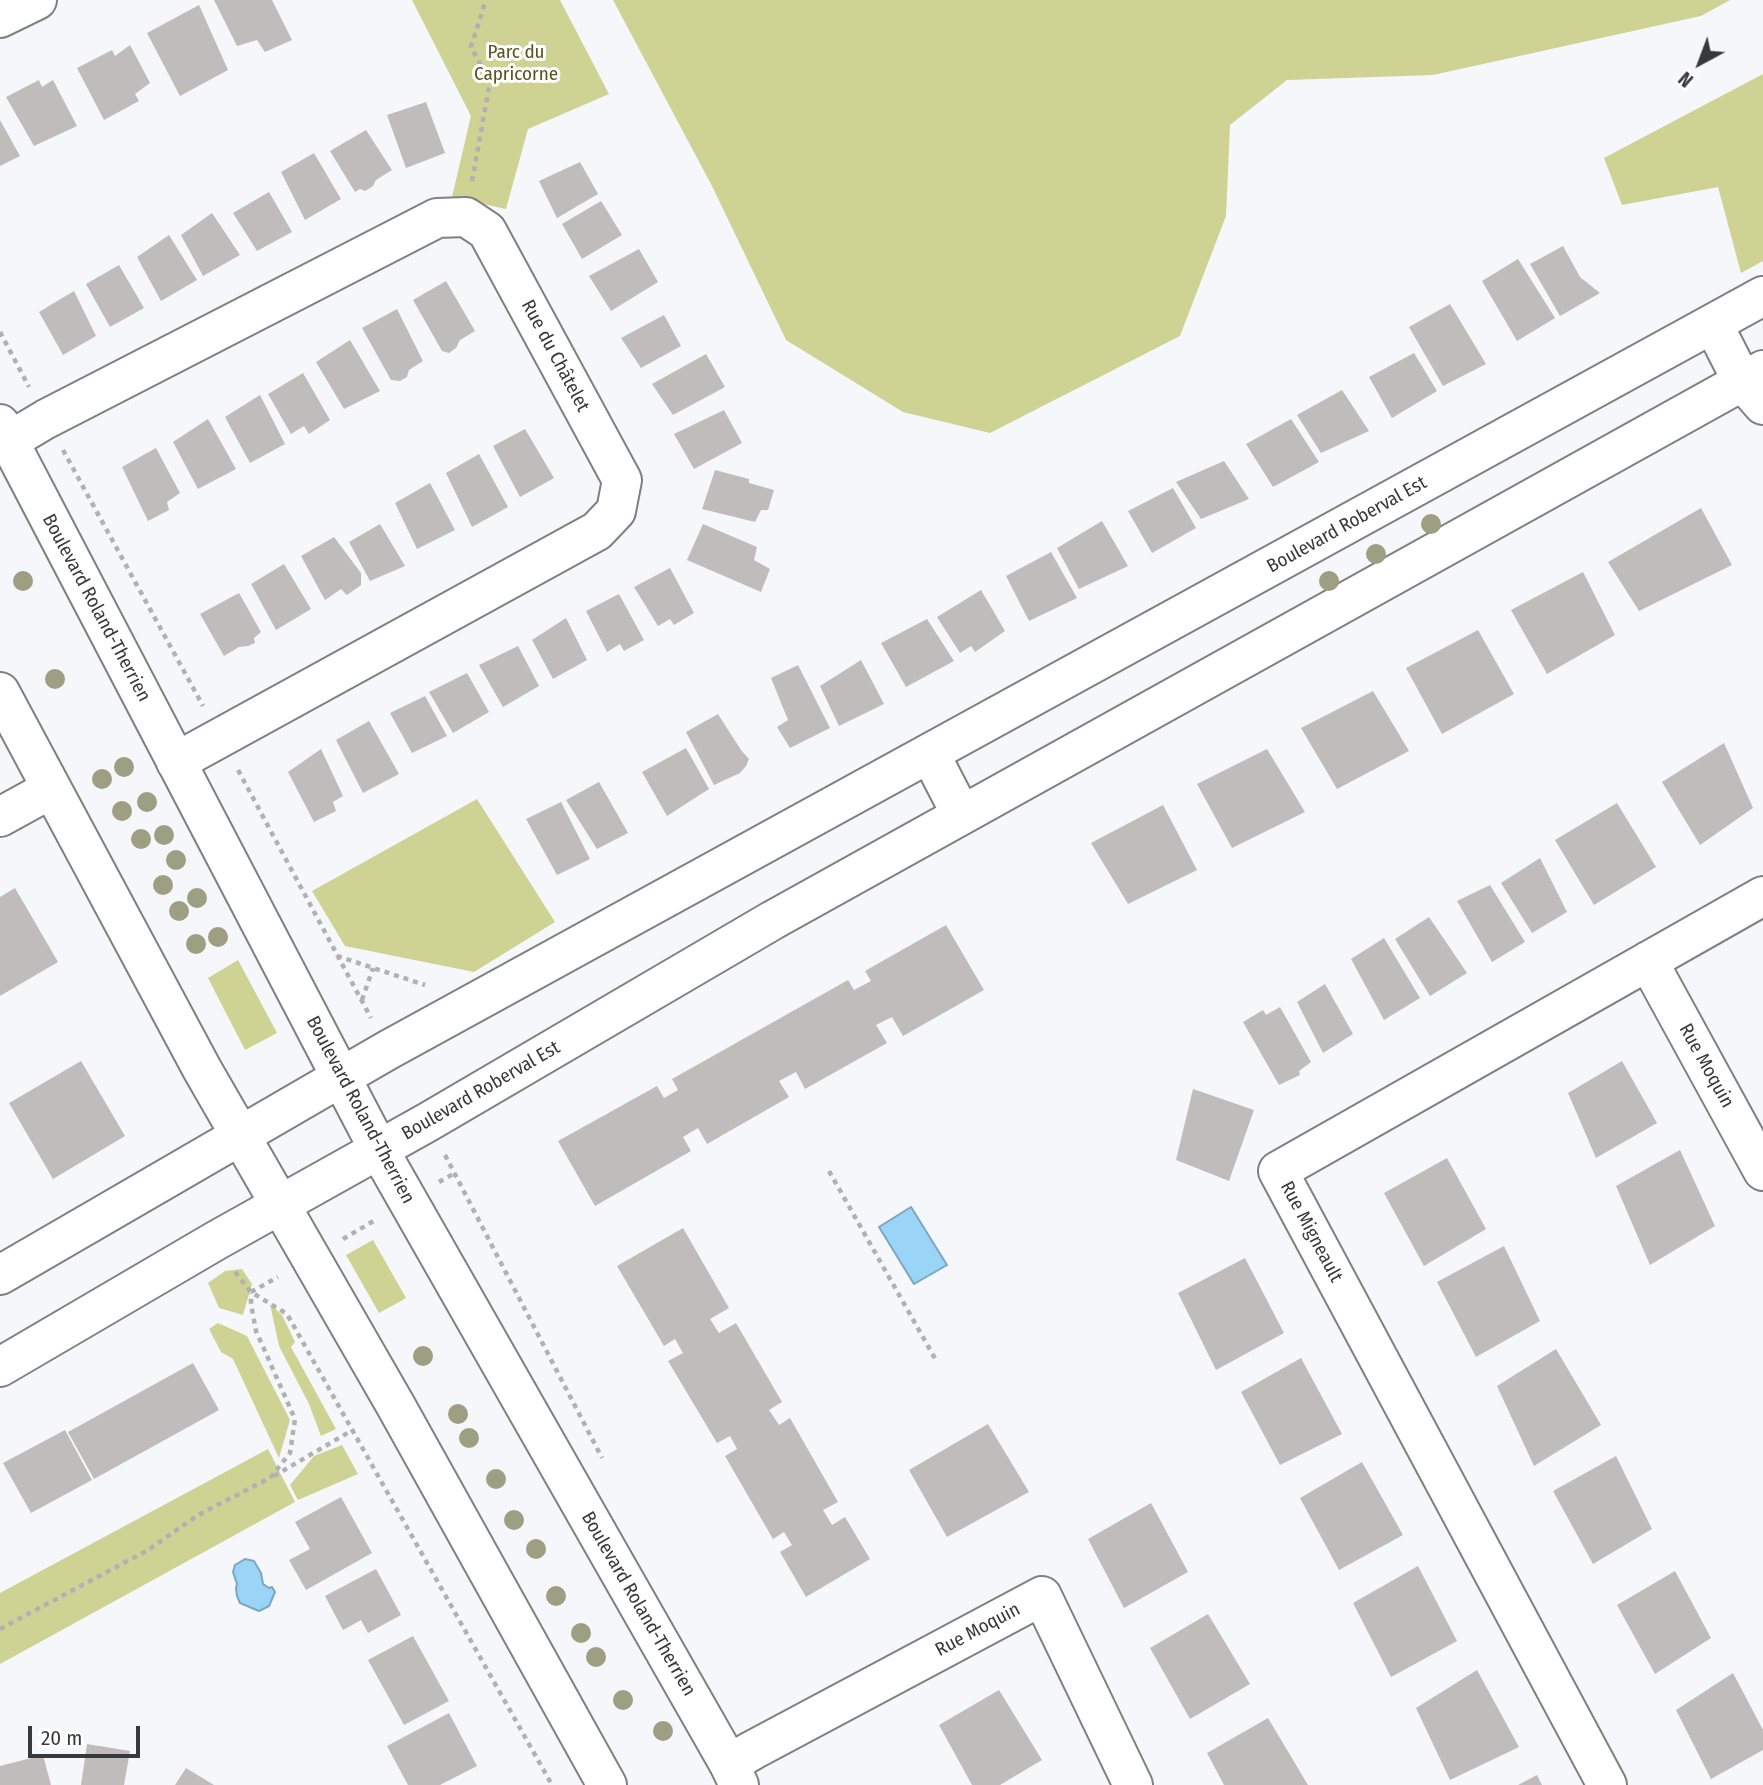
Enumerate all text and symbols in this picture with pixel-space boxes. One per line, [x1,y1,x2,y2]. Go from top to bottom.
north arrow [1665,28,1735,98]
park label: Parc du Capricorne [474,42,558,86]
text: N [1674,67,1698,92]
street label: Rue du Châtelet [516,296,594,416]
street label: Boulevard Roberval Est [1263,472,1431,578]
street label: Boulevard Roland-Therrien [37,510,155,706]
street label: Boulevard Roland-Therrien [301,1012,419,1208]
street label: Rue Moquin [1674,1020,1738,1112]
street label: Boulevard Roberval Est [398,1036,564,1146]
street label: Rue Migneault [1275,1178,1347,1286]
street label: Boulevard Roland-Therrien [576,1508,700,1700]
street label: Rue Moquin [932,1598,1024,1662]
scale bar [32,1712,144,1756]
text: 20 m [41,1725,82,1751]

